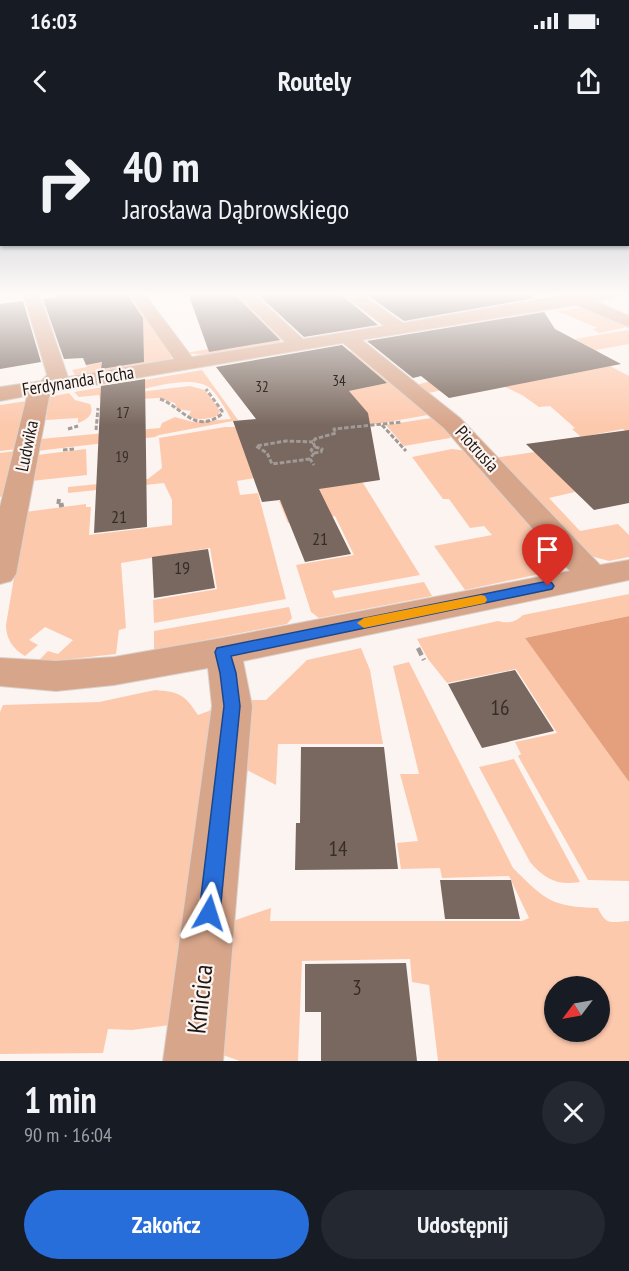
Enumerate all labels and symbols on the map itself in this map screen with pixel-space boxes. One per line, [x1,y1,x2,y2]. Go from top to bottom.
street label: Ferdynanda Focha [20,360,135,401]
house number: 34 [332,371,346,390]
house number: 32 [255,377,269,396]
house number: 17 [116,403,130,422]
street label: Ludwika [10,418,43,473]
street label: Piotrusia [451,421,504,477]
house number: 19 [115,447,129,466]
house number: 21 [111,505,127,528]
pin [522,524,573,586]
house number: 21 [312,527,328,550]
house number: 19 [174,556,190,579]
house number: 16 [491,694,509,721]
house number: 14 [329,835,348,862]
position arrow [177,881,241,945]
street label: Kmicica [179,963,220,1035]
house number: 3 [352,974,362,1001]
north arrow [544,976,610,1042]

